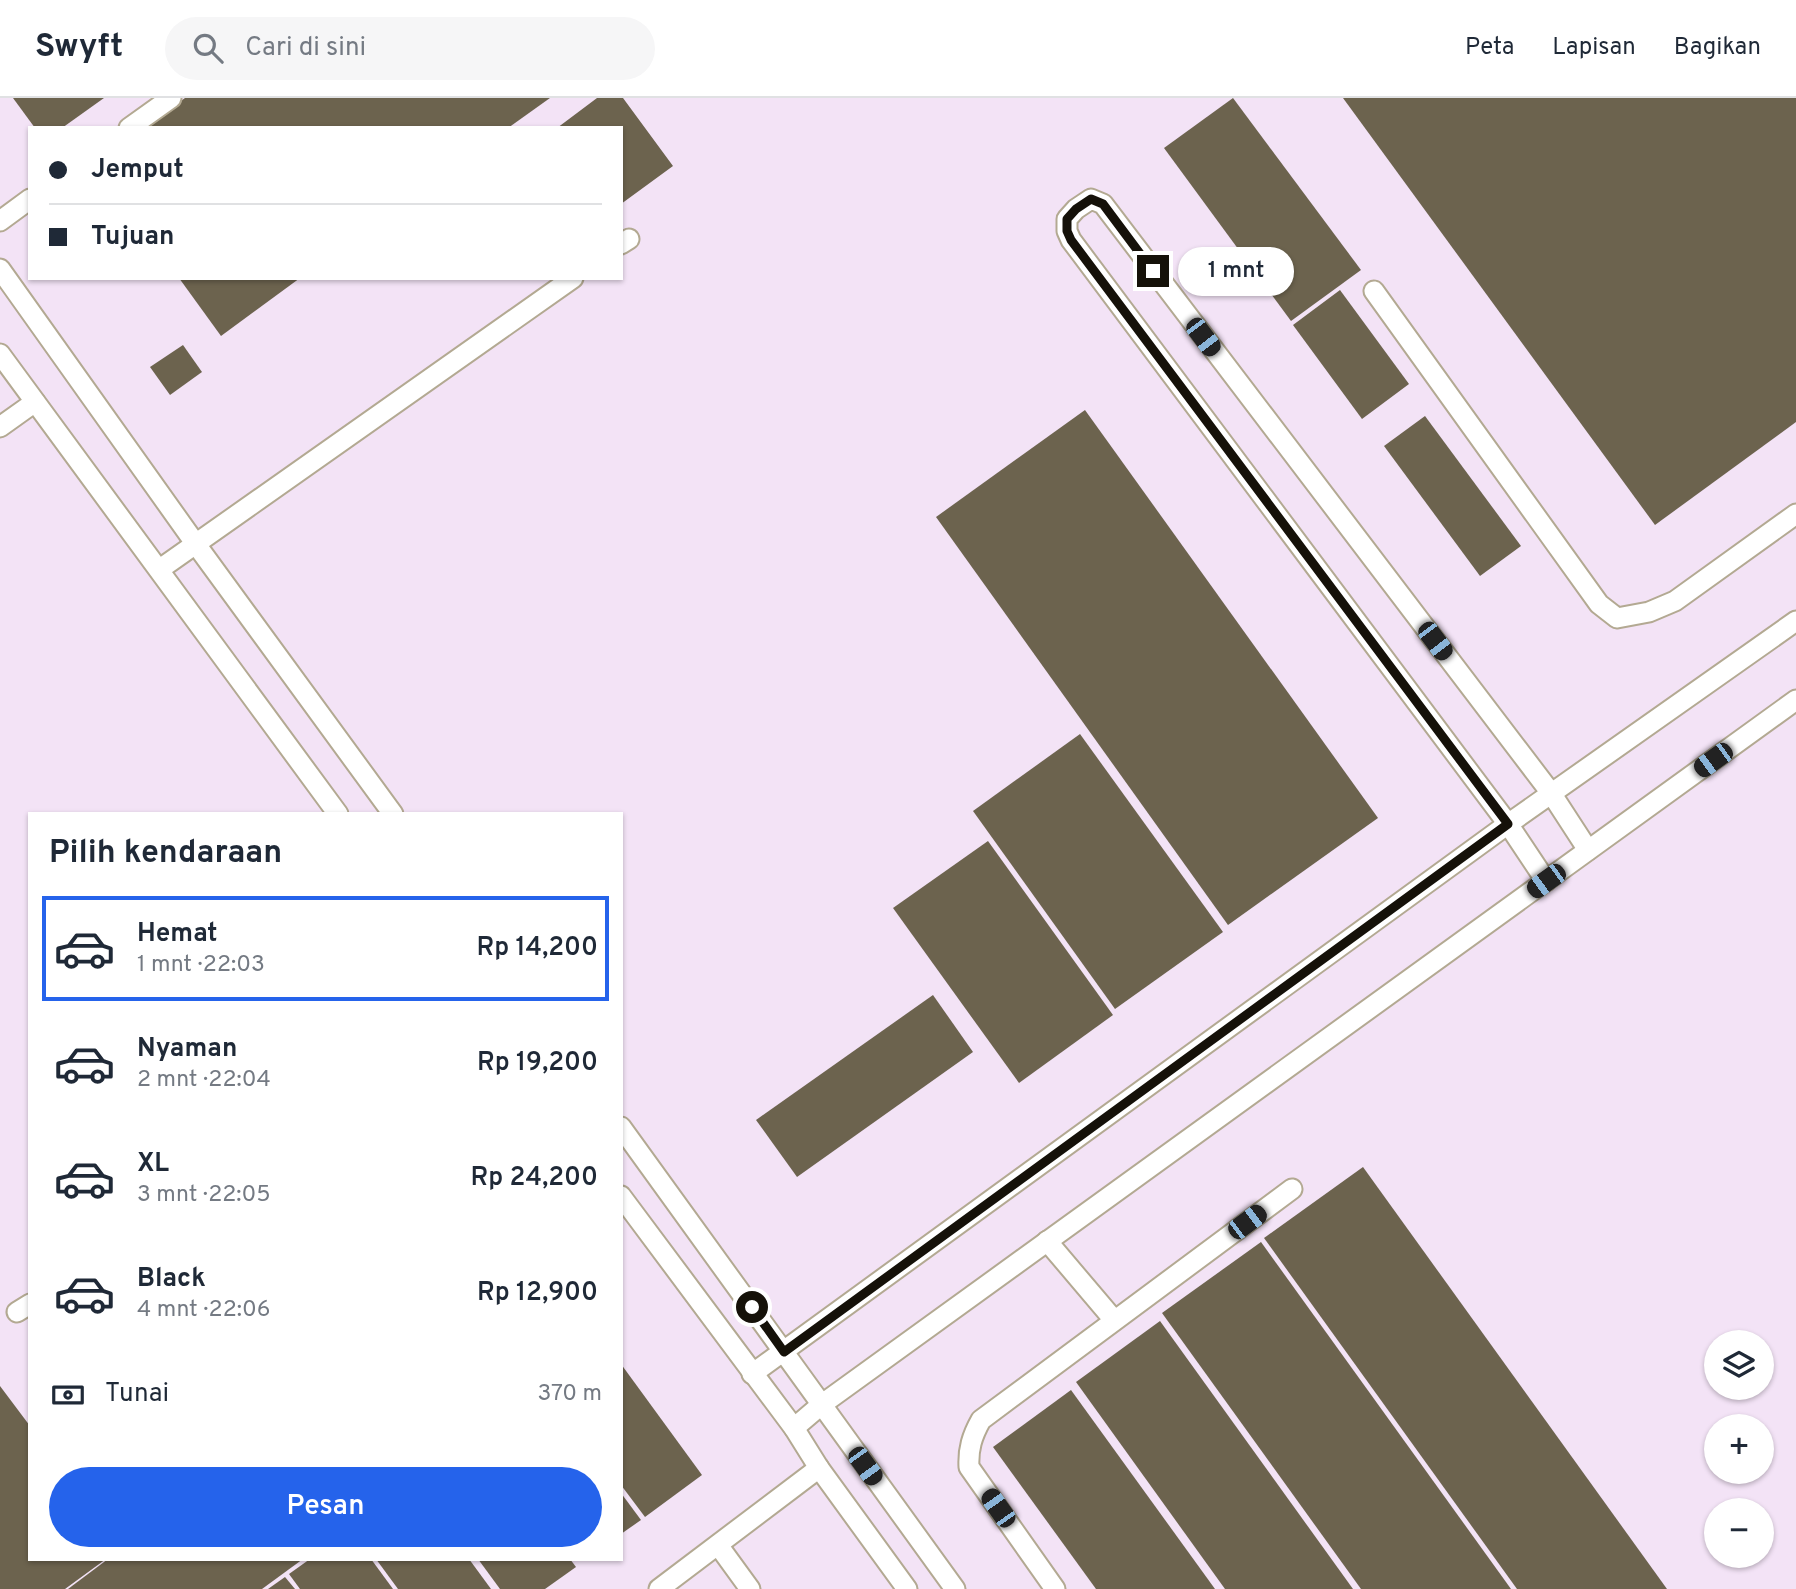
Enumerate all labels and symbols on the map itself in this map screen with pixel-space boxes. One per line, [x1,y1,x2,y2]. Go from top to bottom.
callout: 1 mnt [1178,246,1293,296]
route end [1137,255,1169,287]
car [1182,314,1225,360]
car [1414,618,1457,664]
car [1690,739,1737,781]
car [1523,860,1570,902]
car [1224,1201,1271,1243]
route start [736,1291,768,1323]
car [845,1443,886,1489]
car [978,1485,1019,1531]

